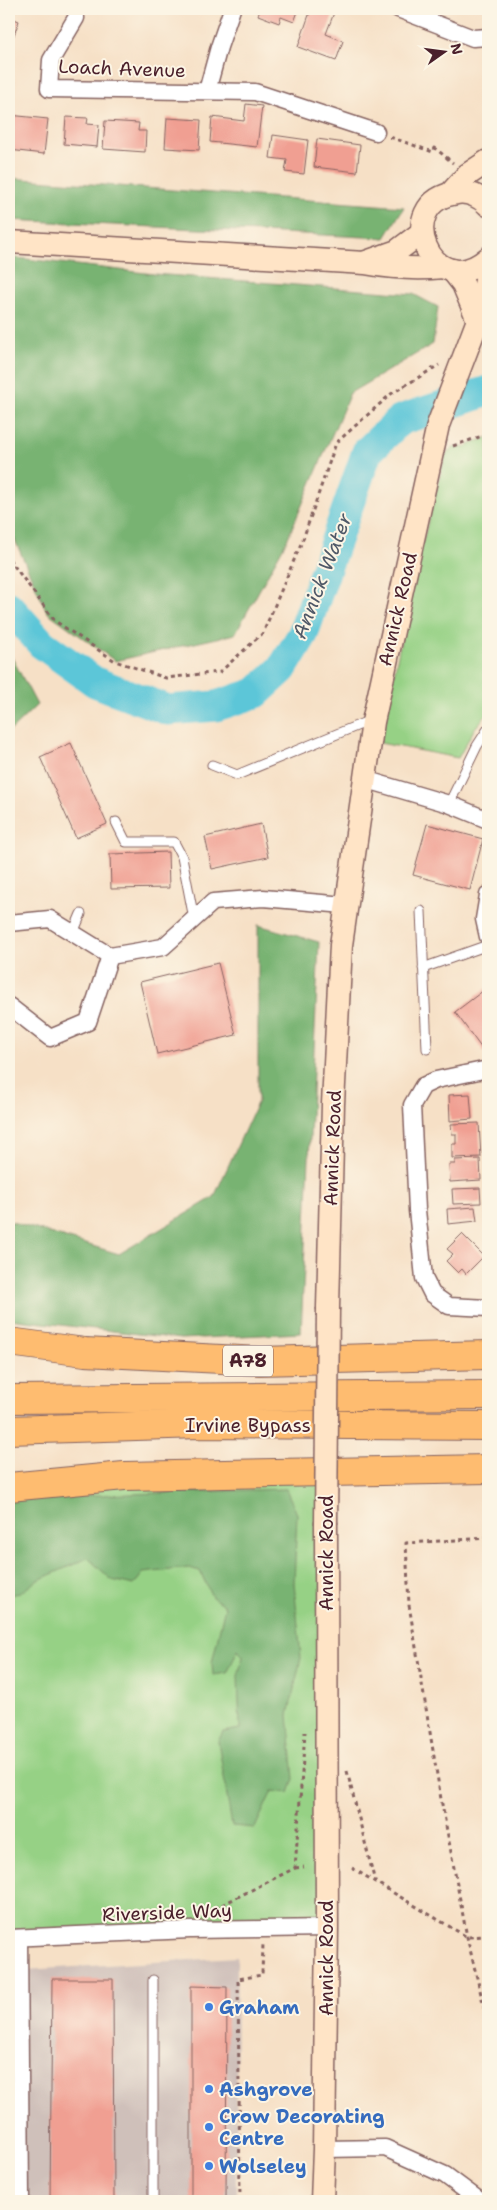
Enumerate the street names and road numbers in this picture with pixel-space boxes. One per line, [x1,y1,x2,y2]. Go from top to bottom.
street label: Loach Avenue [58,54,186,83]
street label: Annick Road [372,550,423,669]
street label: Annick Road [318,1090,347,1207]
road number: A78 [223,1345,273,1376]
street label: Irvine Bypass [185,1413,311,1438]
street label: Annick Road [314,1495,339,1611]
street label: Riverside Way [102,1898,232,1927]
street label: Annick Road [314,1900,339,2016]

